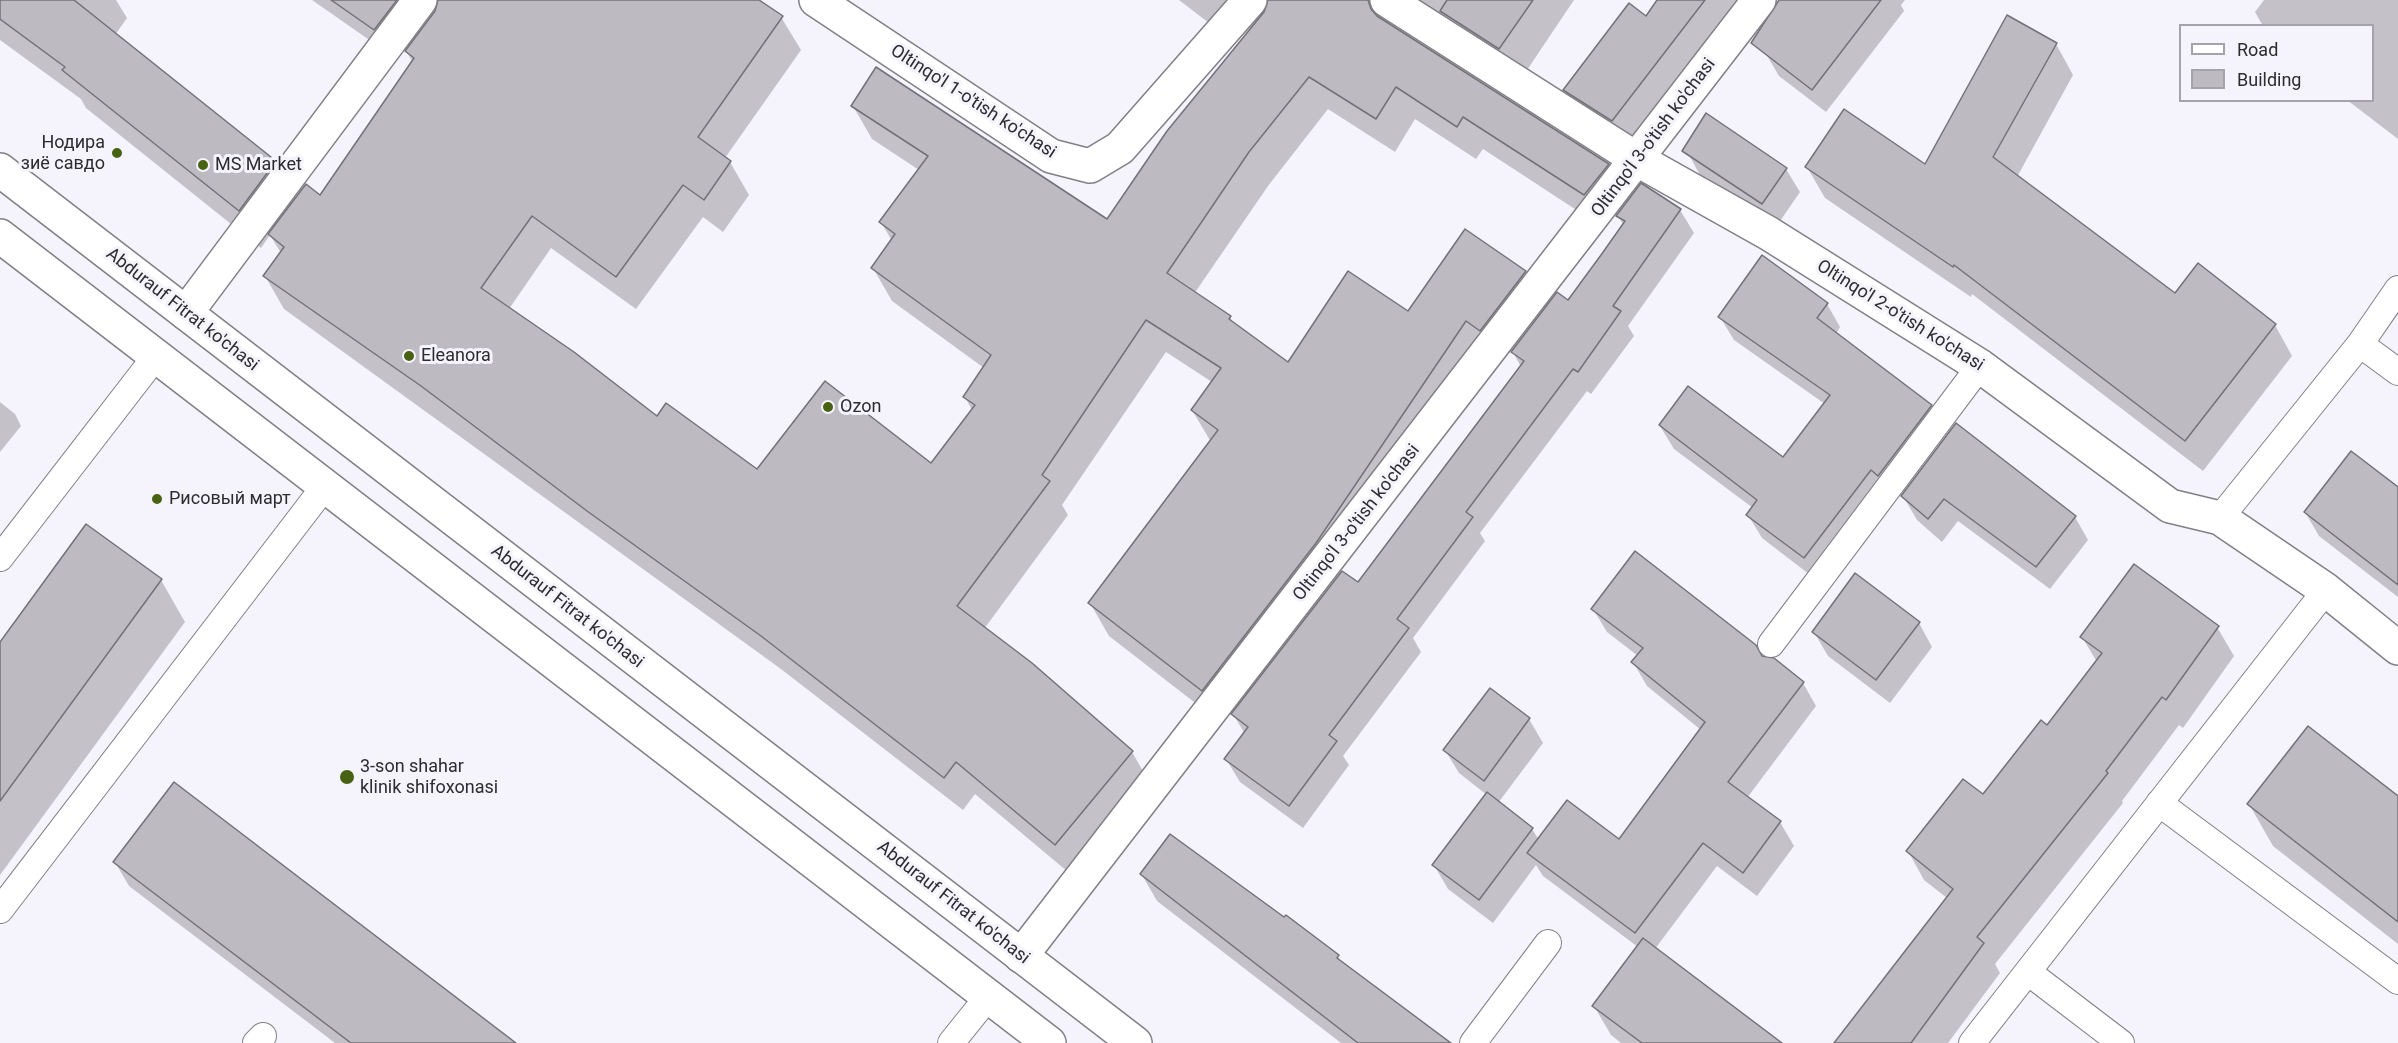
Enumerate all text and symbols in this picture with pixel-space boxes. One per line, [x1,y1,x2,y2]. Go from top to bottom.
legend [2179,24,2374,102]
text: Road [2237,39,2278,60]
street label: Oltinqo'l 1-o'tish ko'chasi [886,40,1060,164]
street label: Oltinqo'l 3-o'tish ko'chasi [1587,54,1721,222]
text: Building [2237,69,2301,90]
place label: Нодира зиё савдо [21,132,105,174]
marker: Нодира зиё савдо [110,146,124,160]
place label: MS Market [215,154,302,176]
marker: MS Market [196,158,210,172]
street label: Abdurauf Fitrat ko'chasi [101,244,263,376]
street label: Oltinqo'l 2-o'tish ko'chasi [1812,256,1988,376]
place label: Eleanora [421,345,491,367]
marker: Eleanora [402,349,416,363]
place label: Ozon [840,396,881,418]
marker: Ozon [821,400,835,414]
street label: Oltinqo'l 3-o'tish ko'chasi [1289,440,1425,606]
place label: Рисовый март [169,488,291,510]
marker: Рисовый март [150,492,164,506]
street label: Abdurauf Fitrat ko'chasi [486,541,648,673]
place label: 3-son shahar klinik shifoxonasi [360,756,498,798]
marker: 3-son shahar klinik shifoxonasi [338,768,356,786]
street label: Abdurauf Fitrat ko'chasi [872,837,1034,969]

